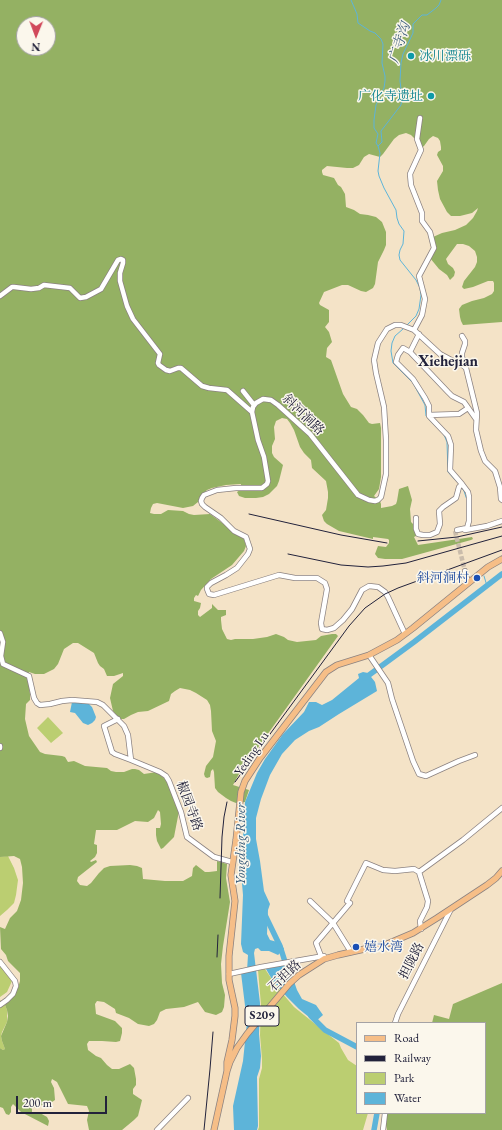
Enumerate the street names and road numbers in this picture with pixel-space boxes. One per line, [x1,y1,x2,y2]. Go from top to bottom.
street label: 斜河涧路 [279,391,327,439]
street label: Yeding Lu [231,729,273,779]
street label: 椒园寺路 [173,779,205,833]
street label: 担陇路 [396,940,428,982]
street label: 石担路 [265,957,305,995]
road number: S209 [245,1006,279,1026]

